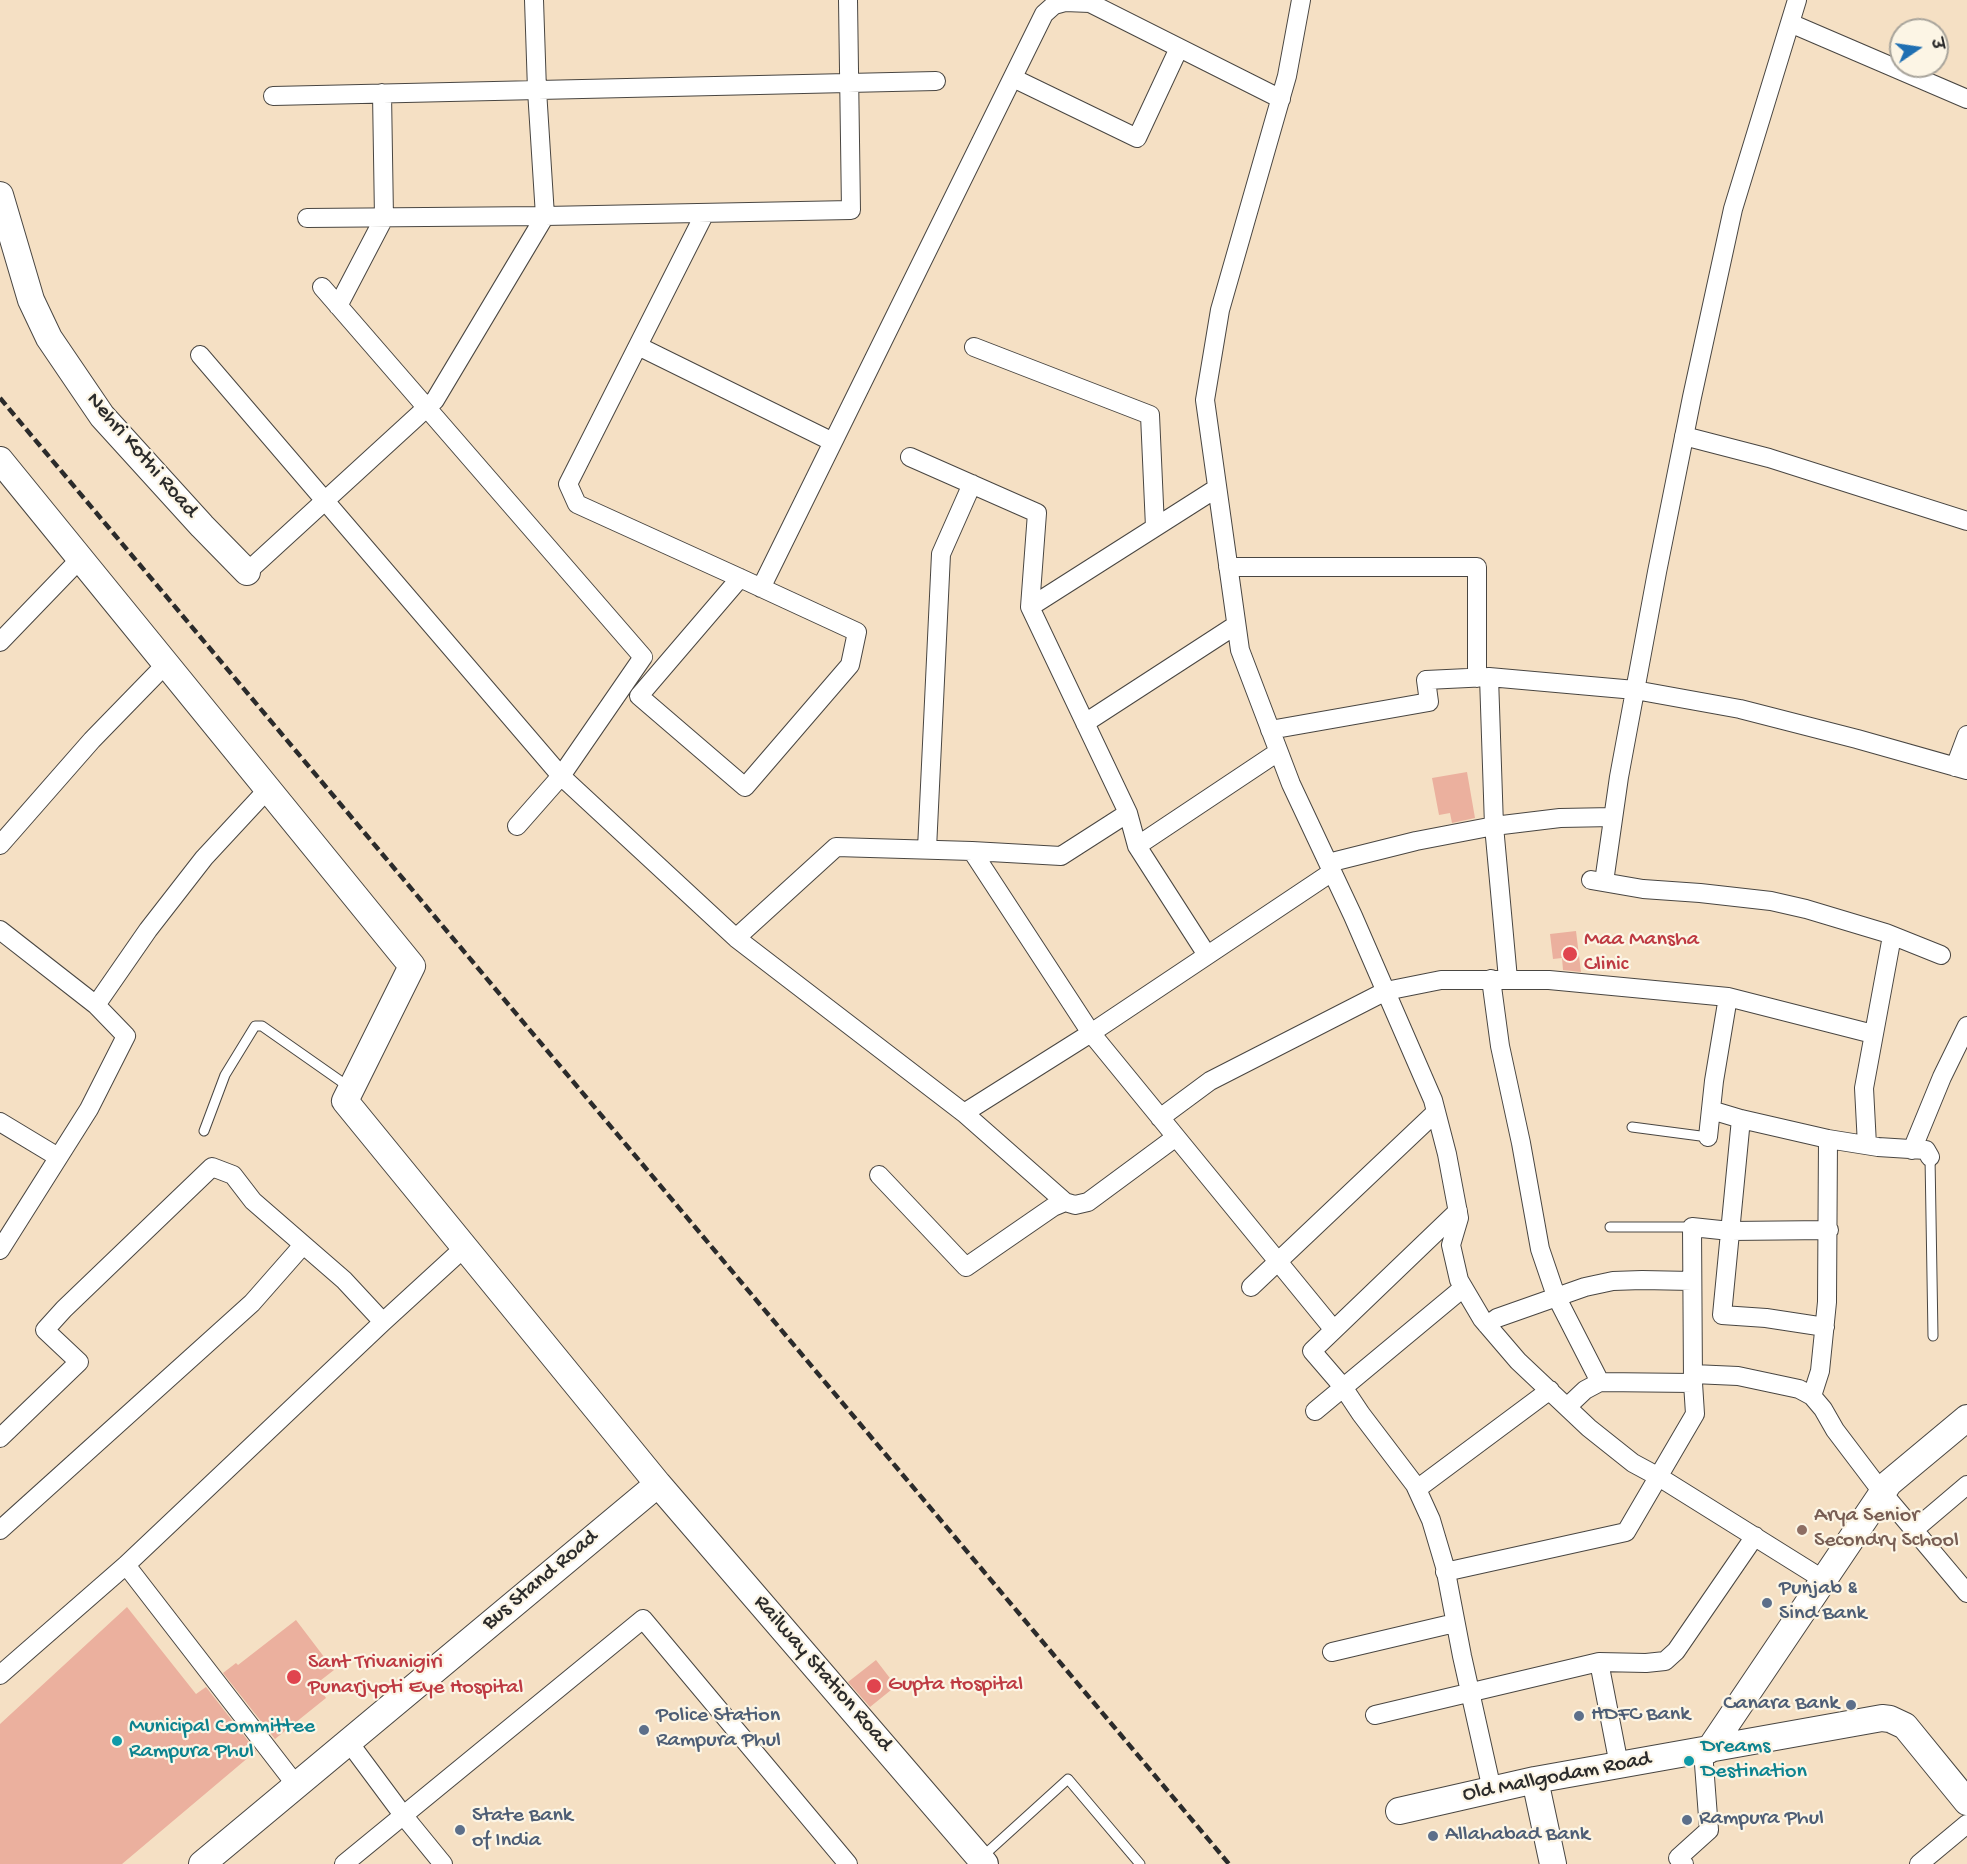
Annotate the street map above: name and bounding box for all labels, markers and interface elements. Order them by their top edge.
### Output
north arrow [1889,18,1949,78]
text: उ [1925,37,1946,52]
street label: Nehri Kothi Road [79,388,203,524]
place label: Maa Mansha Clinic [1584,928,1699,980]
marker: Maa Mansha Clinic [1561,945,1579,963]
place label: Arya Senior Secondry School [1814,1504,1959,1556]
marker: Arya Senior Secondry School [1795,1523,1809,1537]
street label: Bus Stand Road [478,1525,604,1637]
place label: Punjab & Sind Bank [1779,1577,1866,1628]
street label: Railway Station Road [747,1590,897,1758]
marker: Punjab & Sind Bank [1760,1596,1774,1610]
place label: Sant Trivanigiri Punarjyoti Eye Hospital [308,1651,523,1702]
marker: Sant Trivanigiri Punarjyoti Eye Hospital [285,1668,303,1686]
place label: Gupta Hospital [888,1673,1023,1699]
marker: Gupta Hospital [865,1677,883,1695]
place label: Canara Bank [1723,1692,1839,1718]
marker: Canara Bank [1844,1698,1858,1712]
place label: HDFC Bank [1591,1703,1690,1729]
place label: Police Station Rampura Phul [656,1704,781,1756]
marker: HDFC Bank [1572,1709,1586,1723]
place label: Municipal Committee Rampura Phul [129,1715,315,1766]
marker: Police Station Rampura Phul [637,1723,651,1737]
marker: Municipal Committee Rampura Phul [110,1734,124,1748]
place label: Dreams Destination [1701,1735,1807,1786]
street label: Old Mallgodam Road [1461,1747,1653,1809]
marker: Dreams Destination [1682,1754,1696,1768]
place label: State Bank of India [472,1804,573,1856]
place label: Rampura Phul [1699,1807,1824,1833]
marker: Rampura Phul [1680,1813,1694,1827]
marker: State Bank of India [453,1823,467,1837]
place label: Allahabad Bank [1445,1823,1590,1849]
marker: Allahabad Bank [1426,1829,1440,1843]

